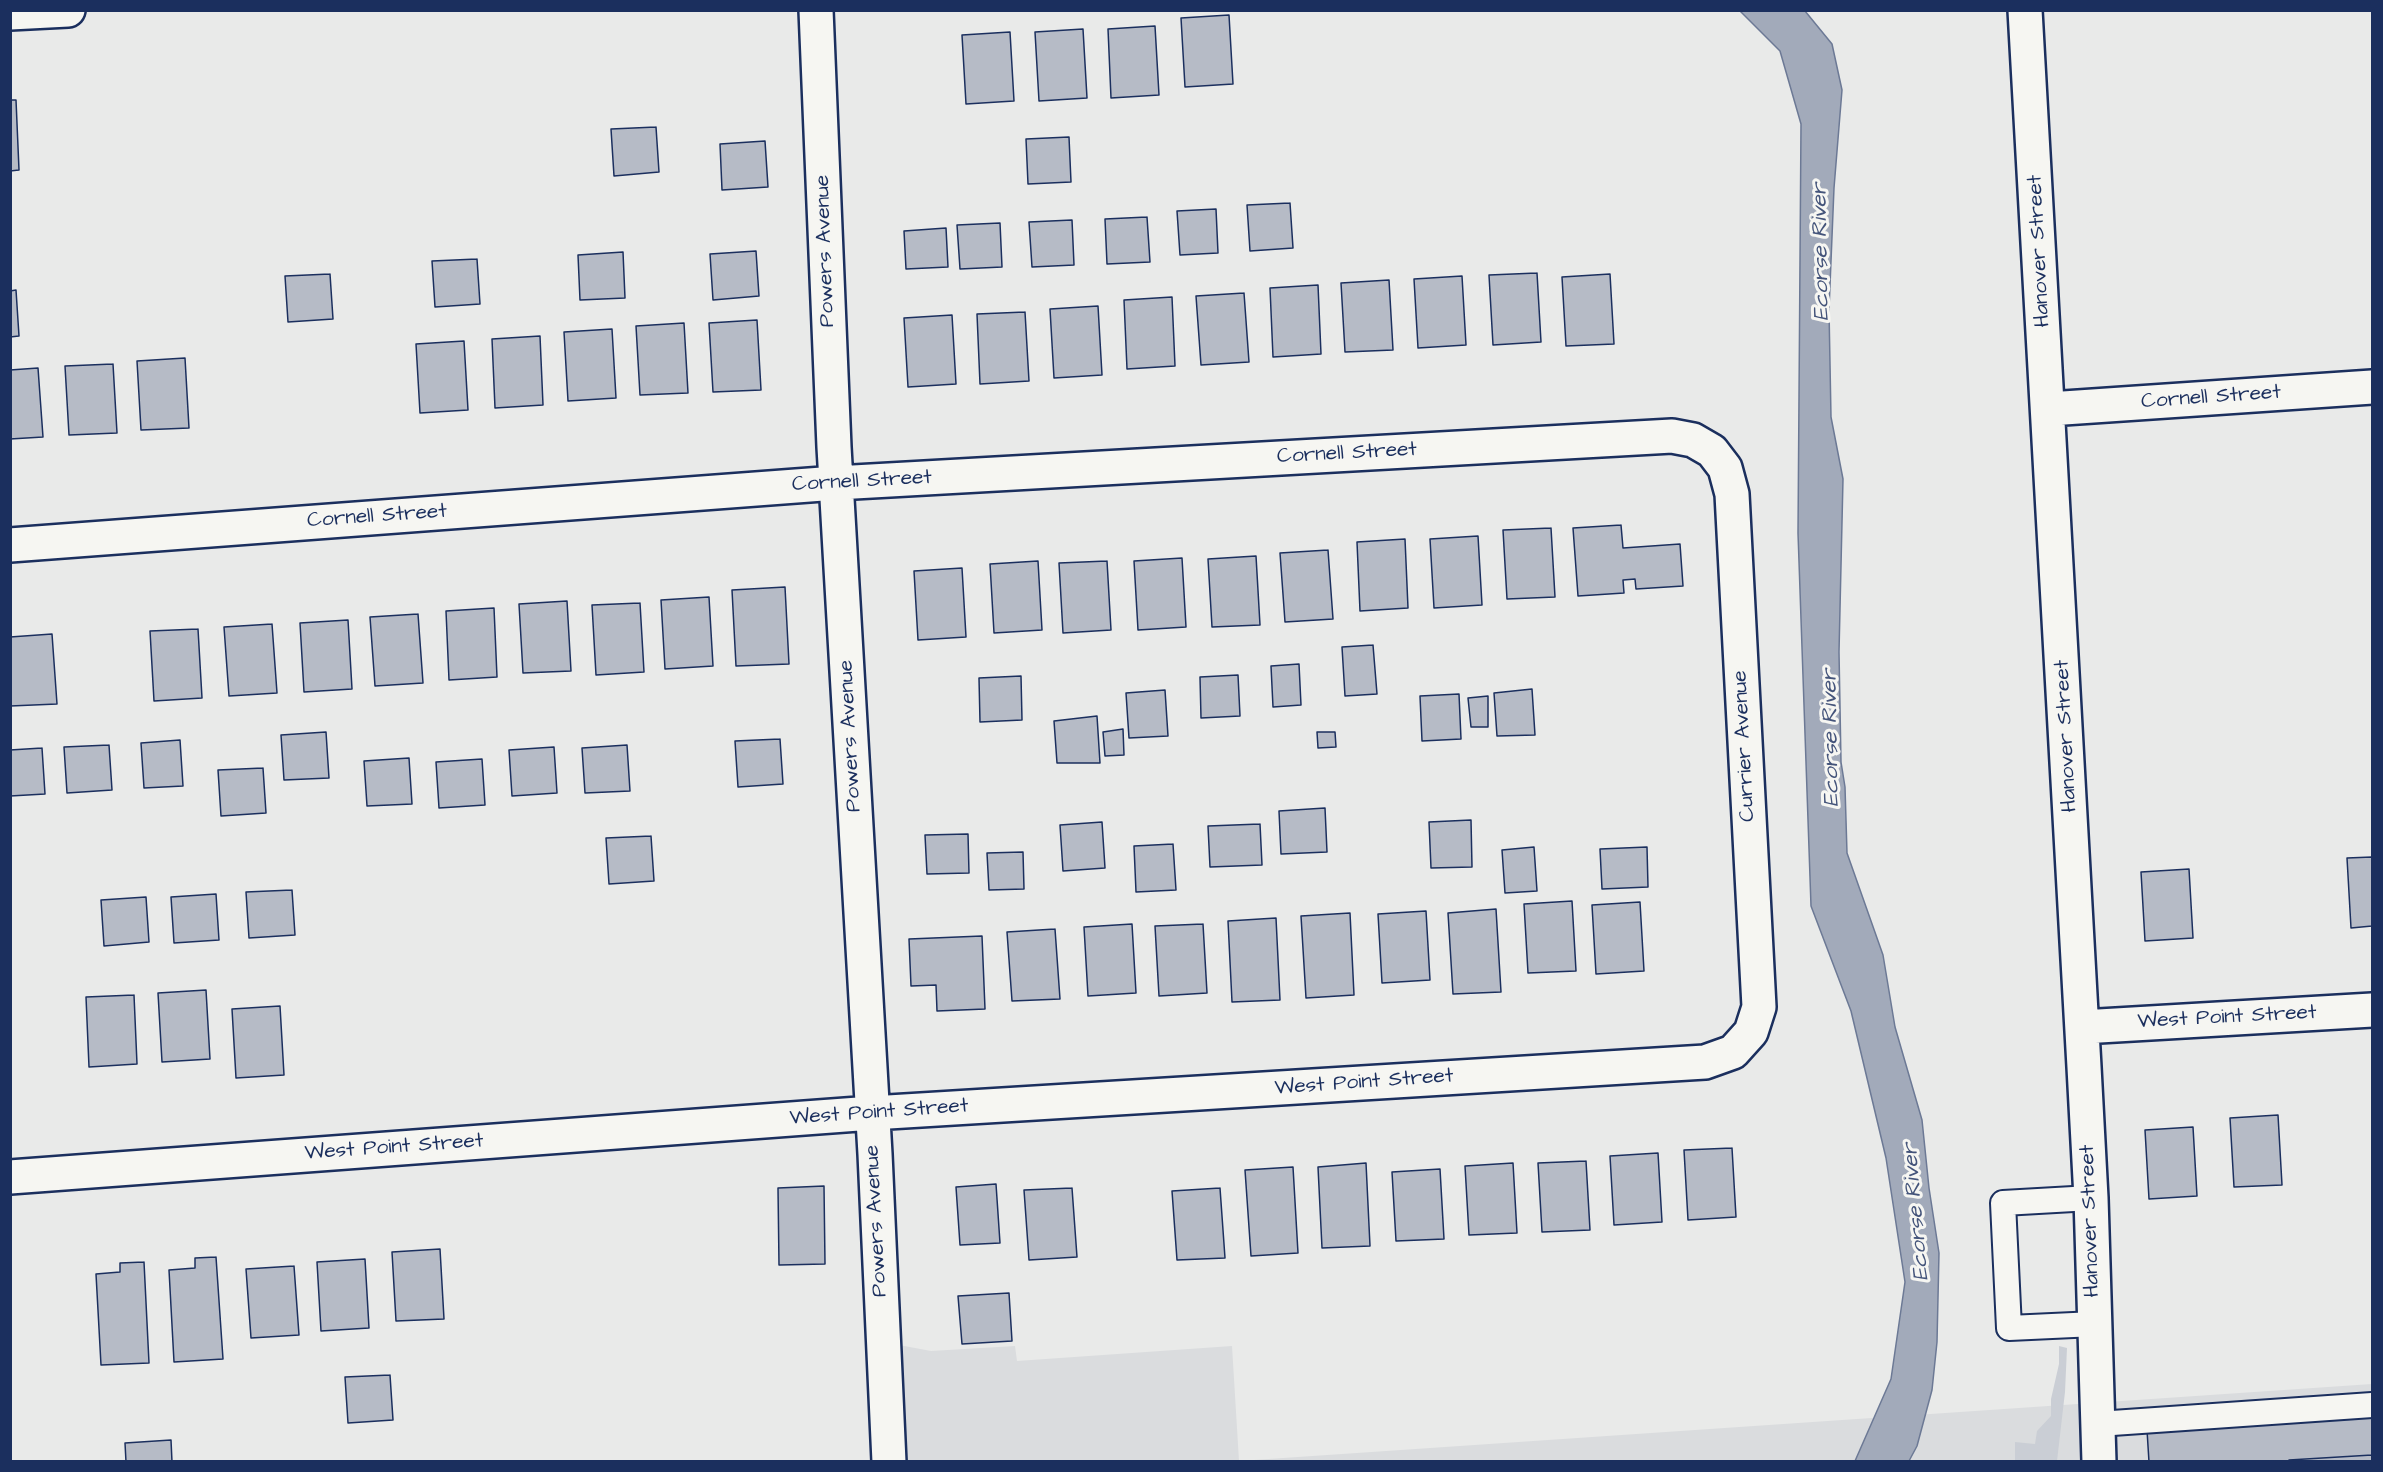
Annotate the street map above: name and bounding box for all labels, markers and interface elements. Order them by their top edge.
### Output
street label: Powers Avenue [811,174,841,328]
street label: Hanover Street [2023,174,2057,328]
water label: Ecorse River [1808,183,1836,321]
street label: Cornell Street [2140,381,2282,415]
street label: Cornell Street [1276,438,1418,470]
street label: Cornell Street [791,466,933,498]
street label: Cornell Street [306,500,448,534]
street label: Powers Avenue [834,659,868,813]
street label: Hanover Street [2050,659,2084,813]
water label: Ecorse River [1818,669,1846,807]
street label: Currier Avenue [1728,670,1762,822]
street label: West Point Street [2137,1001,2317,1035]
street label: West Point Street [1274,1064,1454,1102]
street label: West Point Street [789,1094,969,1132]
street label: West Point Street [304,1129,484,1167]
water label: Ecorse River [1898,1142,1936,1282]
street label: Powers Avenue [860,1144,894,1298]
street label: Hanover Street [2076,1144,2106,1298]

